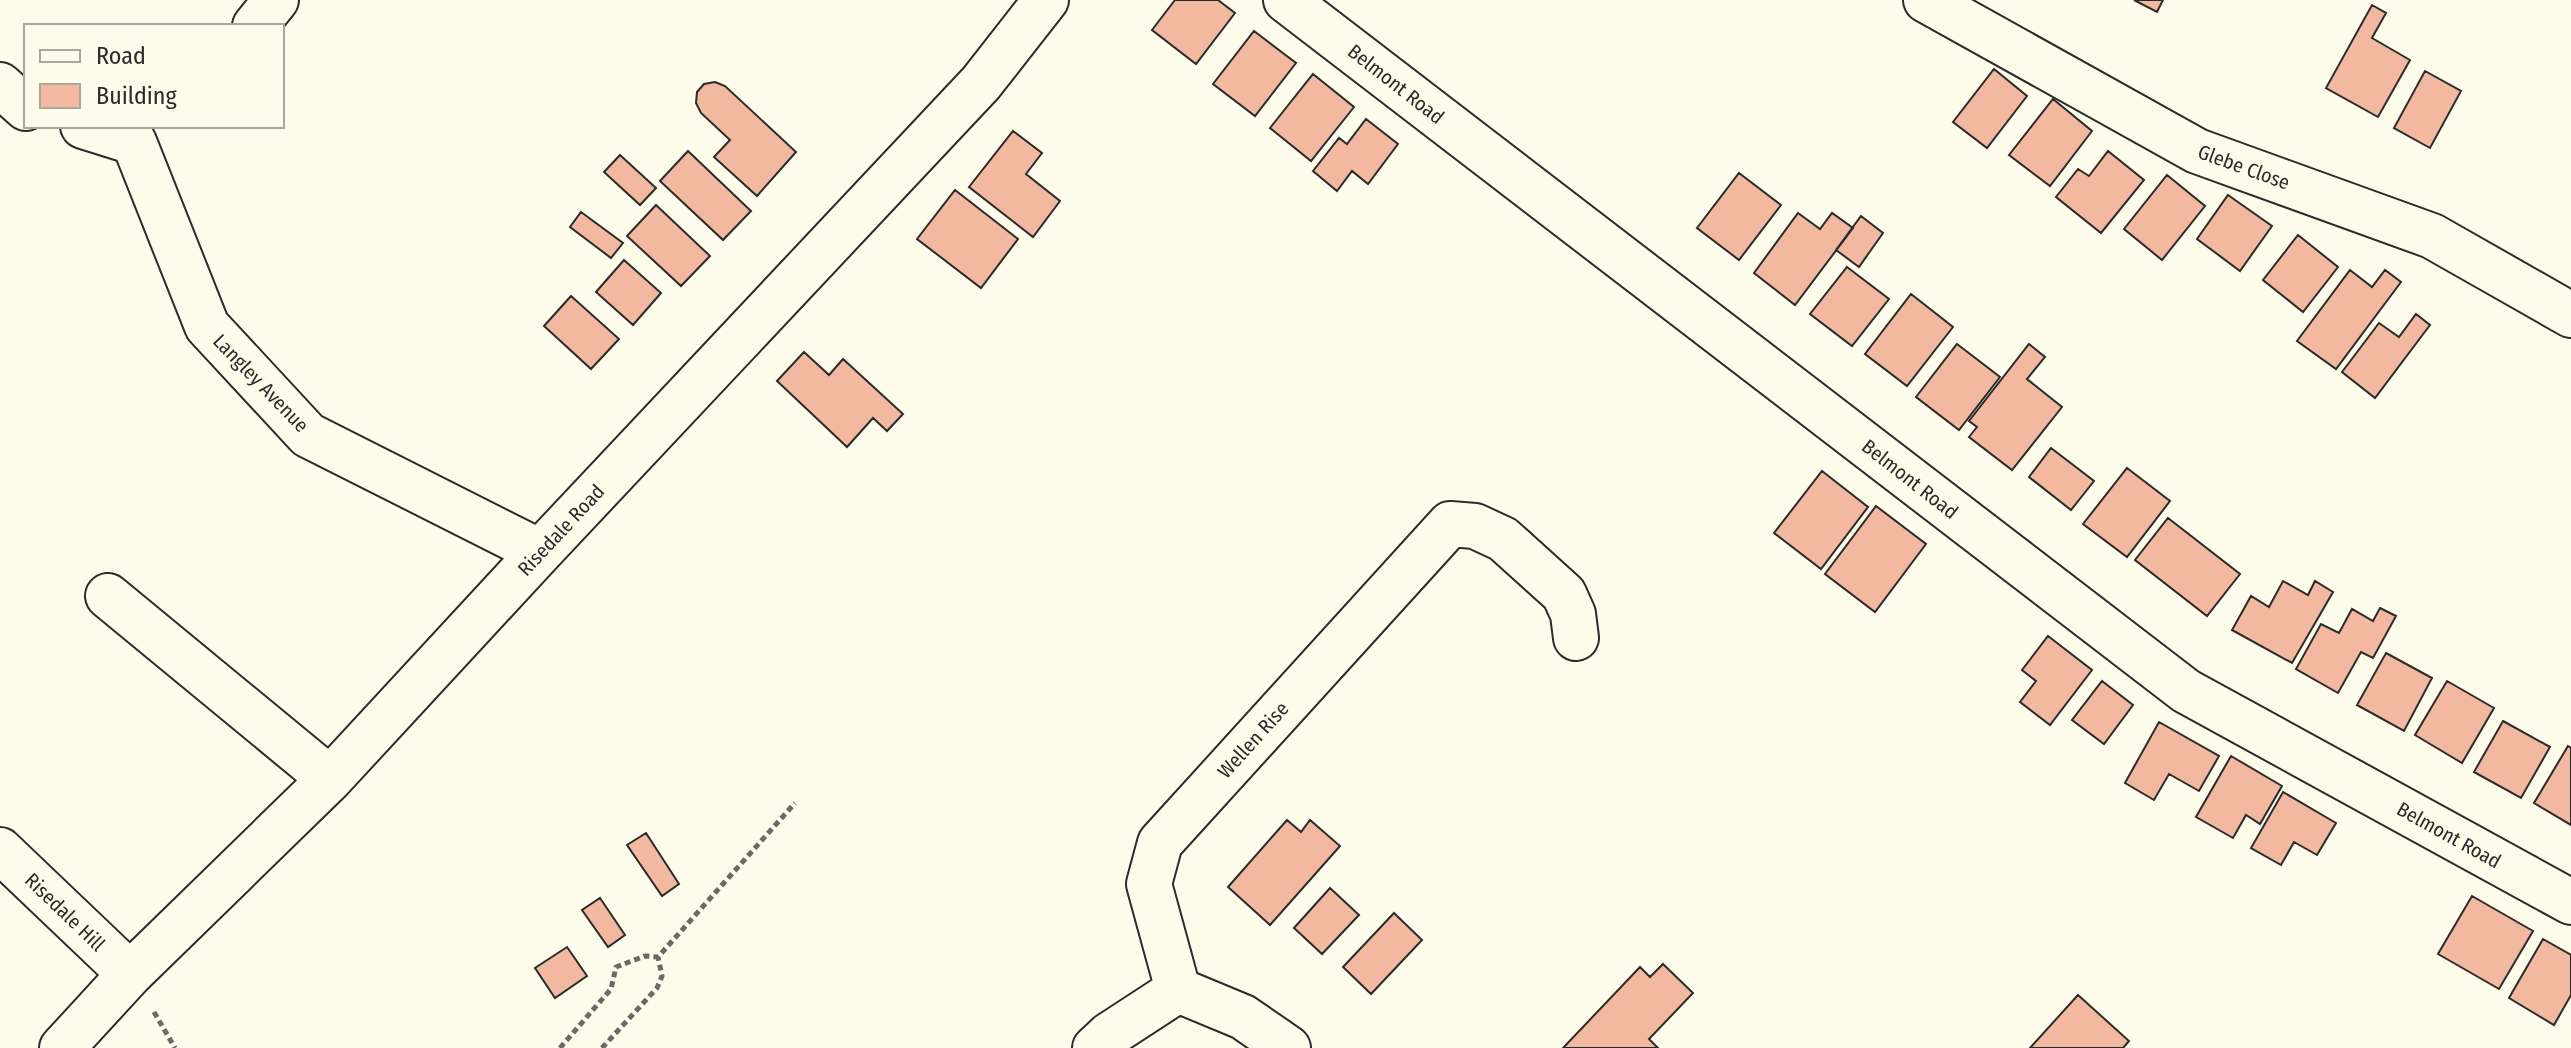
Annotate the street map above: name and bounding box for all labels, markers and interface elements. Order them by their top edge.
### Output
legend [24,24,284,128]
street label: Belmont Road [1343,39,1449,129]
text: Road [96,42,146,70]
text: Building [96,82,178,110]
street label: Glebe Close [2195,139,2293,195]
street label: Langley Avenue [208,329,314,437]
street label: Belmont Road [1857,434,1963,524]
street label: Risedale Road [513,479,609,581]
street label: Wellen Rise [1212,697,1294,783]
street label: Belmont Road [2393,797,2505,873]
street label: Risedale Hill [20,868,110,956]

